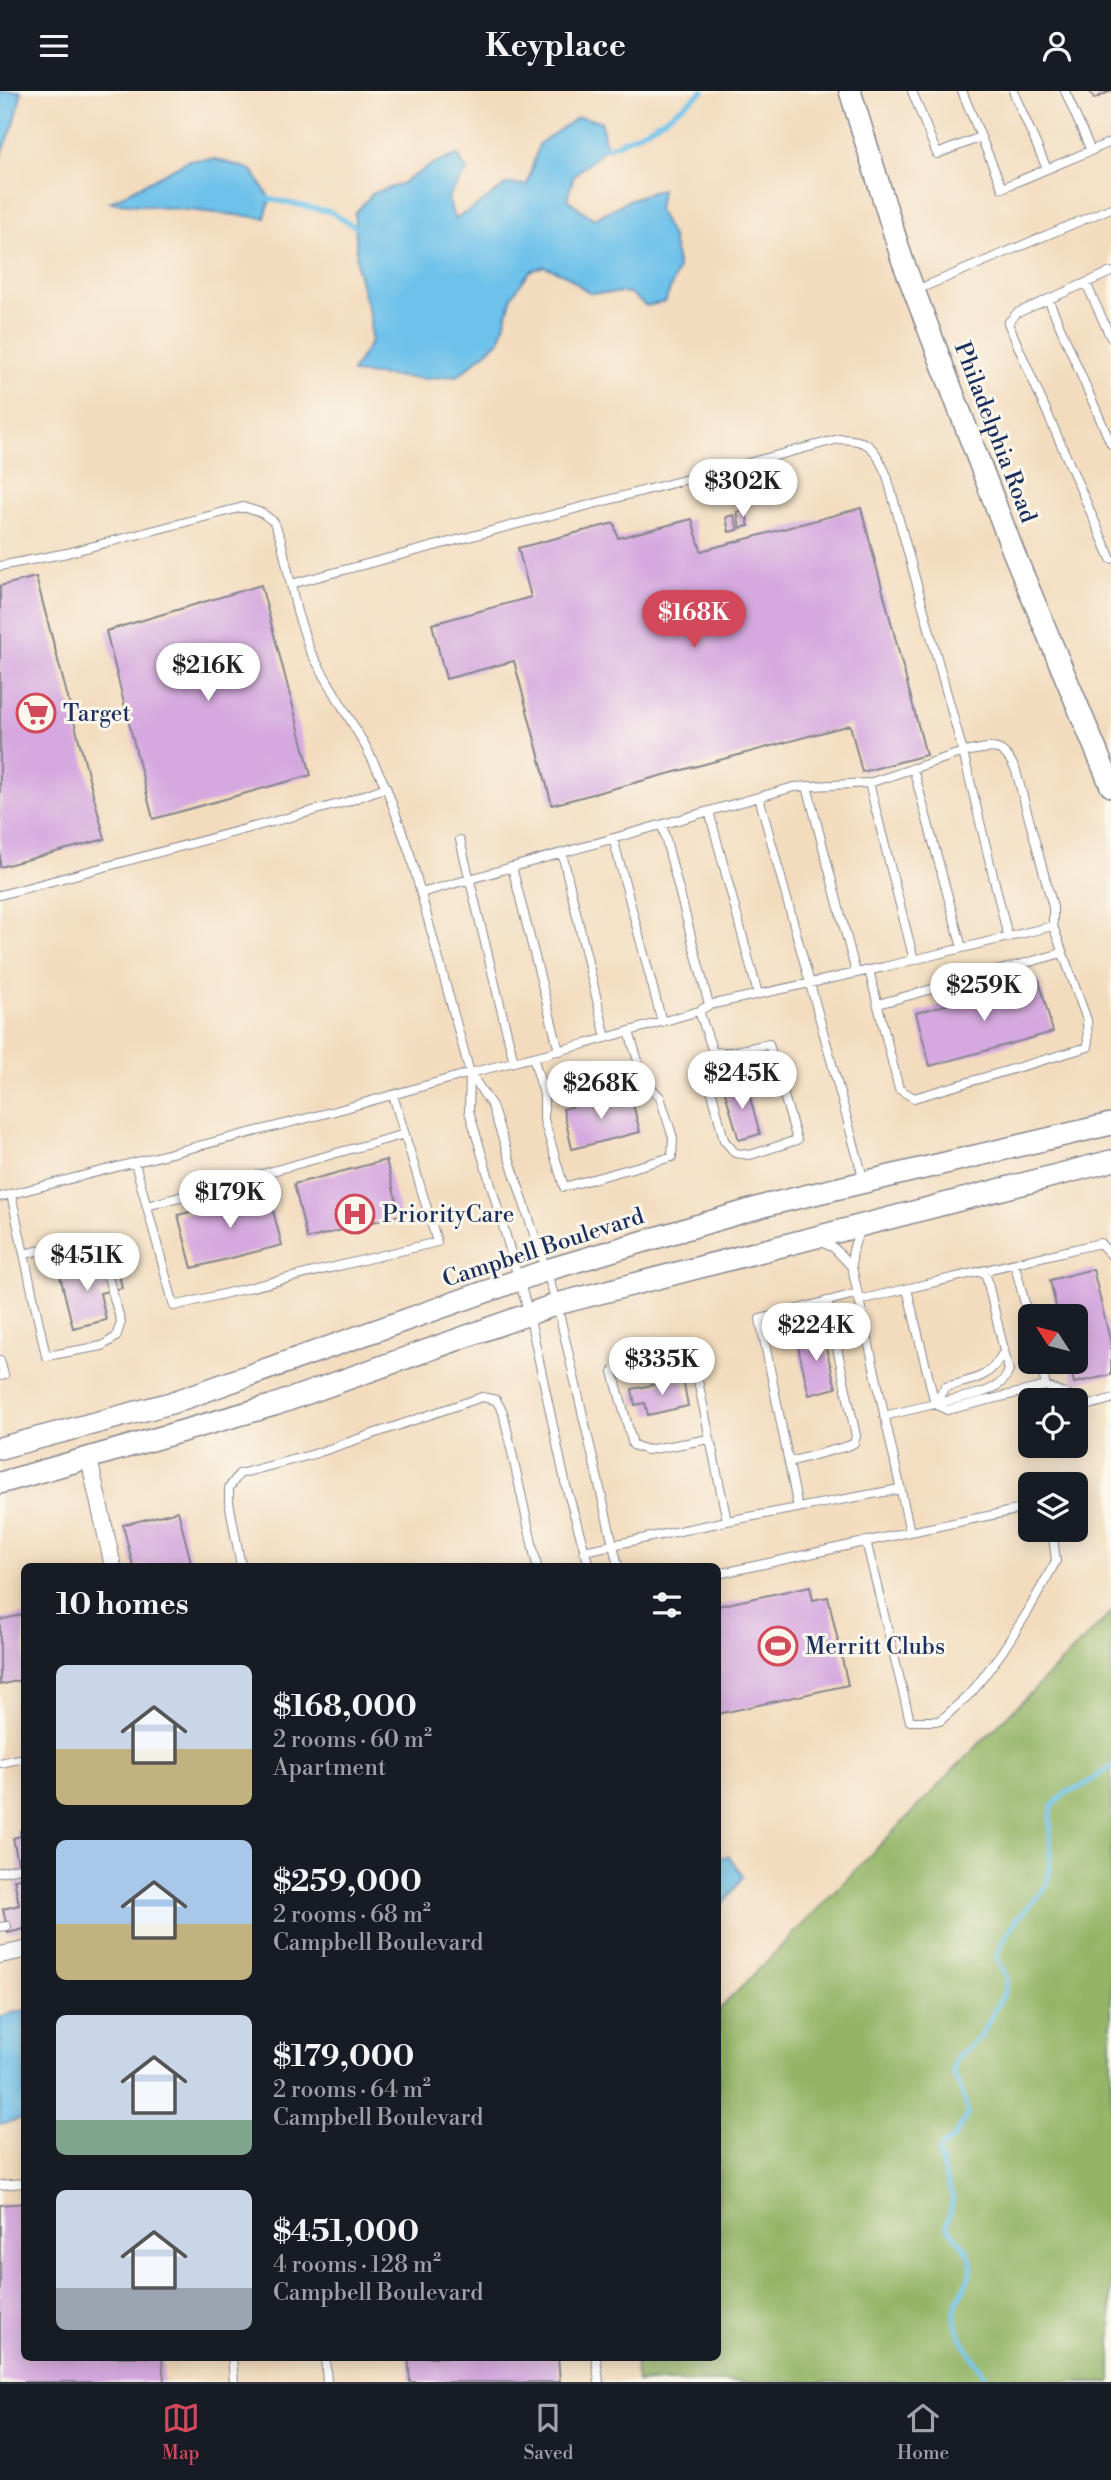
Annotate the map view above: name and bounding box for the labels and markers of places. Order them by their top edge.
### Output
pin: $302K [694,459,792,519]
pin: $168K [645,591,743,650]
pin: $216K [159,643,257,703]
supermarket icon: Target [15,692,57,734]
place label: Target [63,700,131,728]
pin: $259K [935,963,1033,1023]
pin: $245K [693,1051,791,1111]
pin: $268K [552,1061,650,1121]
pin: $179K [181,1171,279,1230]
hospital icon: PriorityCare [334,1193,376,1235]
place label: PriorityCare [382,1201,514,1229]
pin: $451K [38,1233,136,1293]
pin: $224K [767,1303,865,1363]
pin: $335K [613,1337,711,1397]
sports icon: Merritt Clubs [757,1625,799,1667]
place label: Merritt Clubs [805,1633,945,1661]

